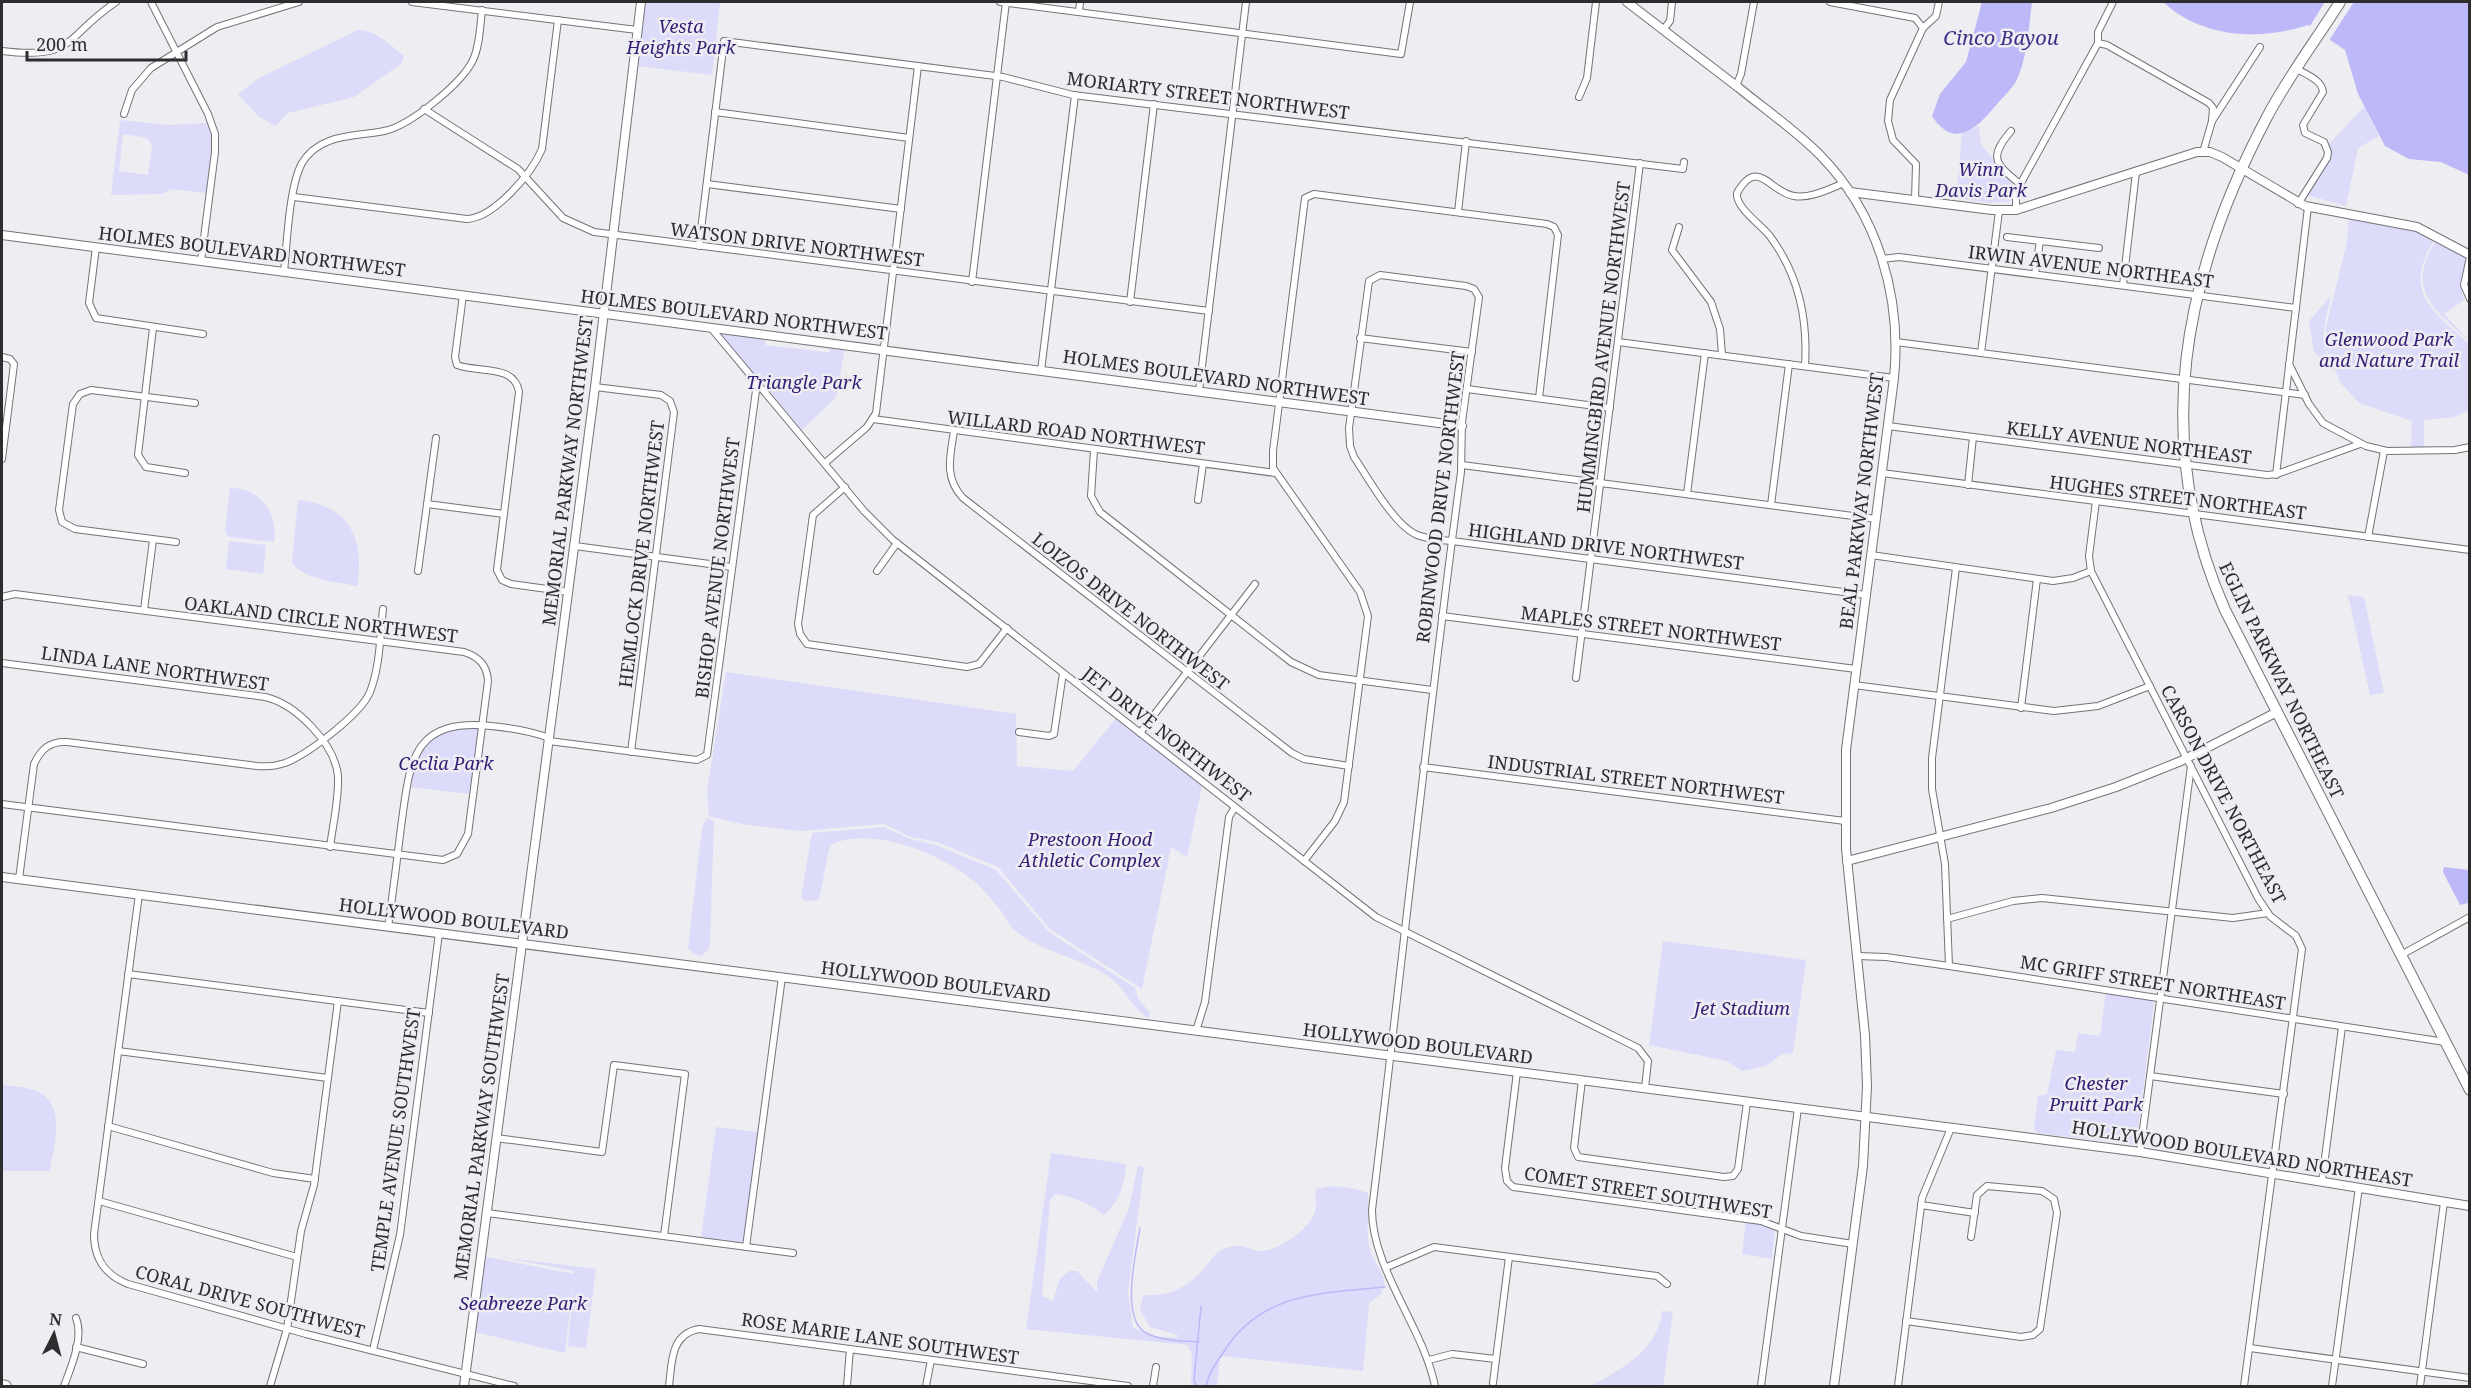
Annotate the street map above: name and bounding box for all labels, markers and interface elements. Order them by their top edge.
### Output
park label: Vesta Heights Park [625,14,736,59]
scale bar [27,24,186,62]
water label: Cinco Bayou [1943,24,2059,51]
text: 200 m [36,32,88,56]
street label: MORIARTY STREET NORTHWEST [1065,66,1351,124]
park label: Winn Davis Park [1934,157,2028,202]
street label: HUMMINGBIRD AVENUE NORTHWEST [1571,180,1635,514]
street label: WATSON DRIVE NORTHWEST [669,217,925,271]
street label: HOLMES BOULEVARD NORTHWEST [97,220,407,282]
street label: IRWIN AVENUE NORTHEAST [1967,239,2215,293]
street label: HOLMES BOULEVARD NORTHWEST [579,283,889,345]
street label: MEMORIAL PARKWAY NORTHWEST [536,315,598,627]
park label: Glenwood Park and Nature Trail [2319,327,2460,372]
street label: HOLMES BOULEVARD NORTHWEST [1061,344,1371,410]
street label: ROBINWOOD DRIVE NORTHWEST [1410,350,1470,644]
park label: Triangle Park [746,370,862,394]
street label: BEAL PARKWAY NORTHWEST [1833,372,1889,630]
street label: WILLARD ROAD NORTHWEST [946,404,1206,460]
street label: KELLY AVENUE NORTHEAST [2005,415,2253,469]
street label: HEMLOCK DRIVE NORTHWEST [613,419,669,689]
street label: BISHOP AVENUE NORTHWEST [689,436,745,700]
street label: HUGHES STREET NORTHEAST [2048,469,2308,525]
street label: HIGHLAND DRIVE NORTHWEST [1467,517,1745,575]
street label: LOIZOS DRIVE NORTHWEST [1028,527,1234,695]
street label: EGLIN PARKWAY NORTHEAST [2214,558,2350,802]
street label: OAKLAND CIRCLE NORTHWEST [183,590,459,648]
street label: MAPLES STREET NORTHWEST [1519,600,1783,656]
street label: LINDA LANE NORTHWEST [40,640,270,696]
street label: JET DRIVE NORTHWEST [1077,660,1256,807]
street label: CARSON DRIVE NORTHEAST [2156,680,2292,908]
street label: INDUSTRIAL STREET NORTHWEST [1486,749,1786,809]
park label: Ceclia Park [398,751,494,775]
park label: Prestoon Hood Athletic Complex [1017,827,1162,872]
street label: HOLLYWOOD BOULEVARD [338,892,570,944]
street label: MC GRIFF STREET NORTHEAST [2019,949,2287,1015]
street label: HOLLYWOOD BOULEVARD [820,955,1052,1007]
street label: MEMORIAL PARKWAY SOUTHWEST [448,972,514,1282]
park label: Jet Stadium [1691,996,1790,1020]
street label: TEMPLE AVENUE SOUTHWEST [365,1007,425,1273]
street label: HOLLYWOOD BOULEVARD [1302,1017,1534,1069]
park label: Chester Pruitt Park [2048,1071,2144,1116]
street label: HOLLYWOOD BOULEVARD NORTHEAST [2070,1114,2414,1192]
street label: COMET STREET SOUTHWEST [1522,1161,1774,1223]
street label: CORAL DRIVE SOUTHWEST [133,1259,367,1343]
park label: Seabreeze Park [459,1291,588,1315]
north arrow [24,1304,84,1364]
text: N [48,1307,63,1331]
street label: ROSE MARIE LANE SOUTHWEST [740,1307,1020,1369]

